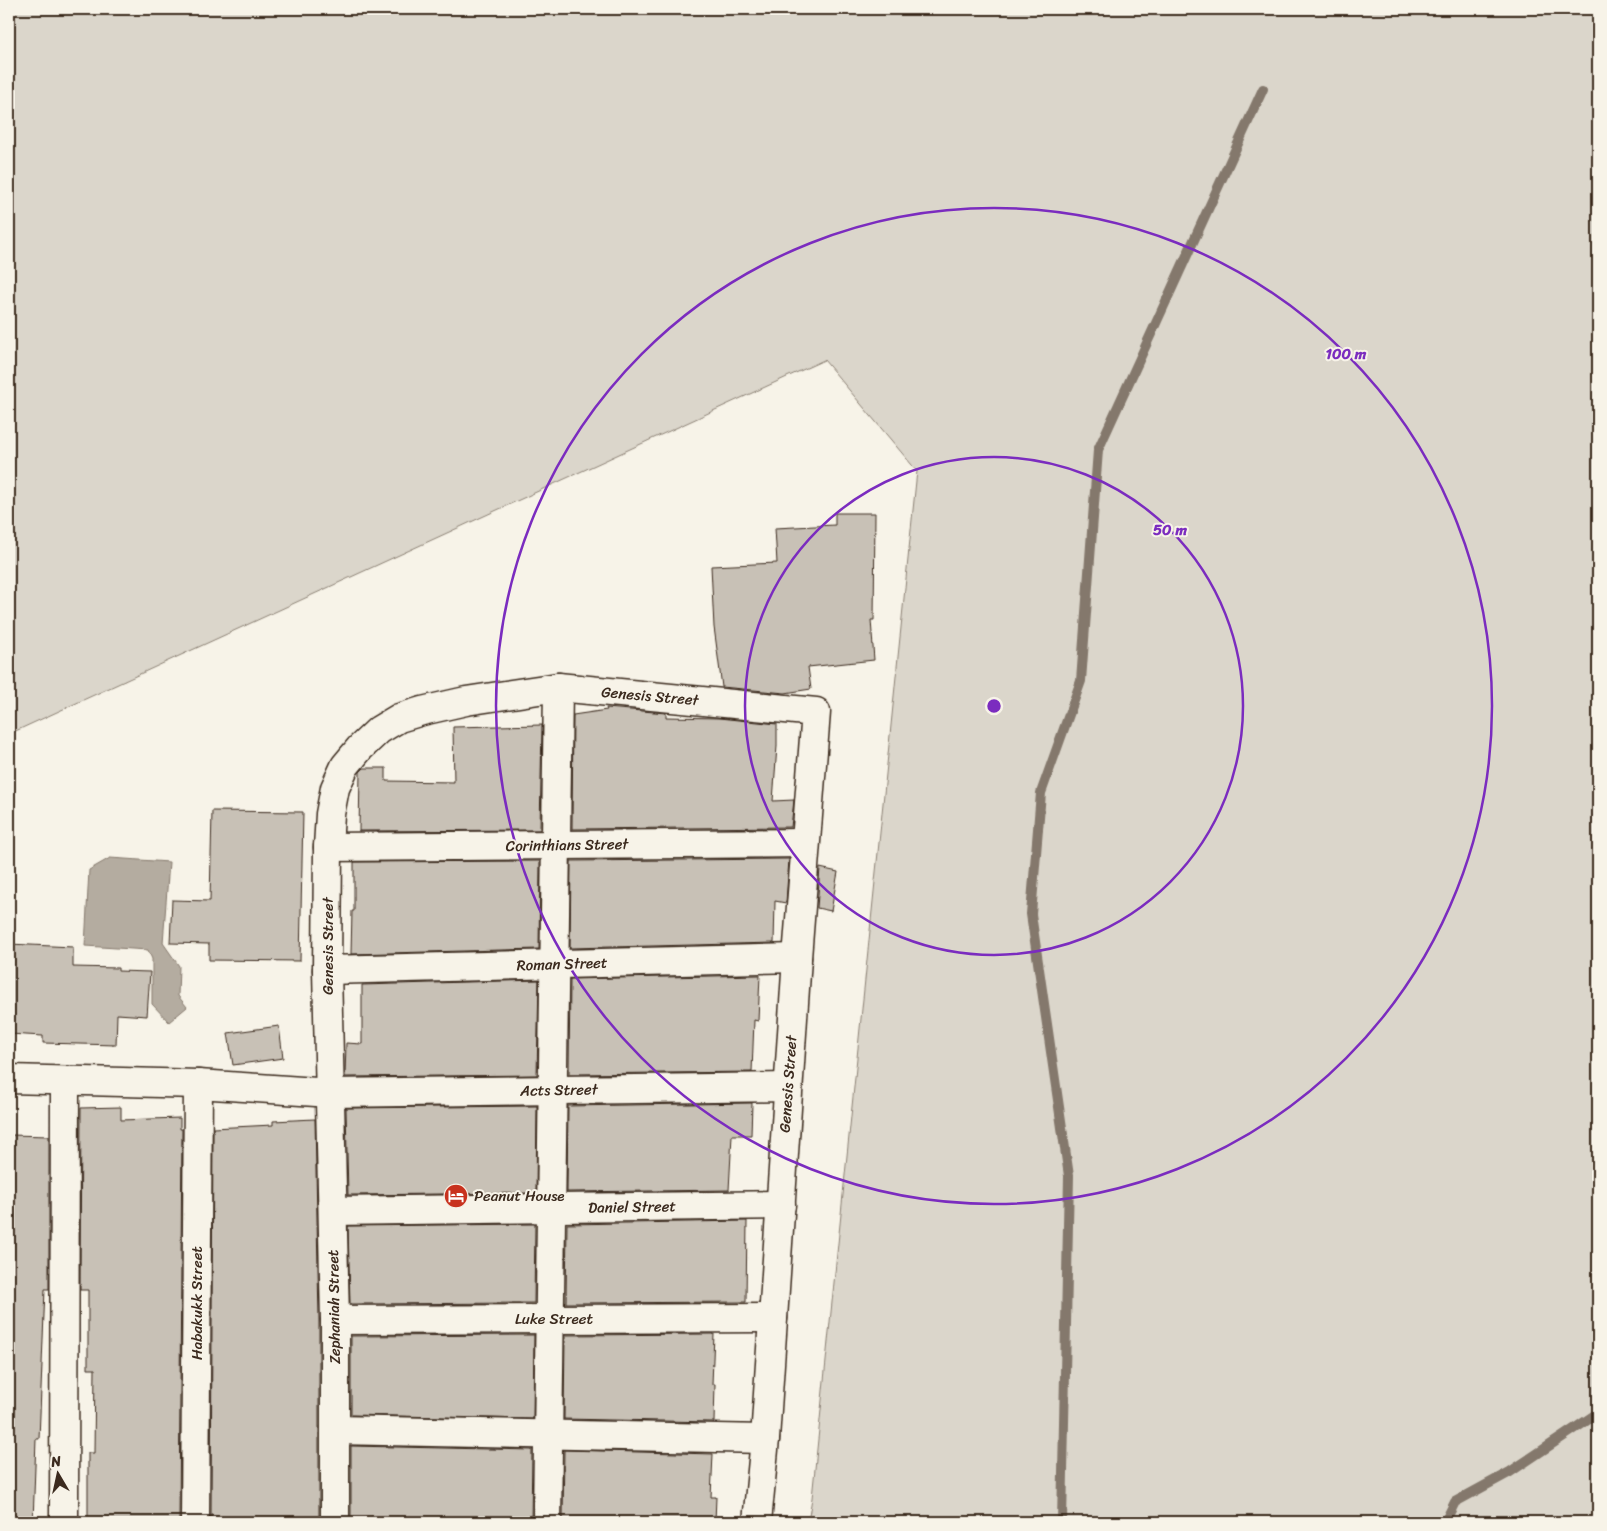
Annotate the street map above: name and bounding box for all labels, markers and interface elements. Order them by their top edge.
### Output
text: 100 m [1326,341,1367,367]
text: 50 m [1153,517,1188,543]
street label: Genesis Street [600,679,701,713]
centre of rings [985,697,1003,715]
street label: Corinthians Street [505,831,630,859]
street label: Genesis Street [315,896,341,995]
street label: Roman Street [516,949,608,979]
street label: Genesis Street [772,1033,804,1134]
street label: Acts Street [519,1076,599,1104]
hotel icon: Peanut House [443,1183,469,1209]
place label: Peanut House [474,1183,565,1209]
street label: Daniel Street [588,1193,677,1221]
street label: Habakukk Street [184,1246,210,1360]
street label: Zephaniah Street [320,1249,348,1364]
street label: Luke Street [515,1306,594,1332]
north arrow [32,1448,82,1498]
text: N [48,1449,63,1475]

